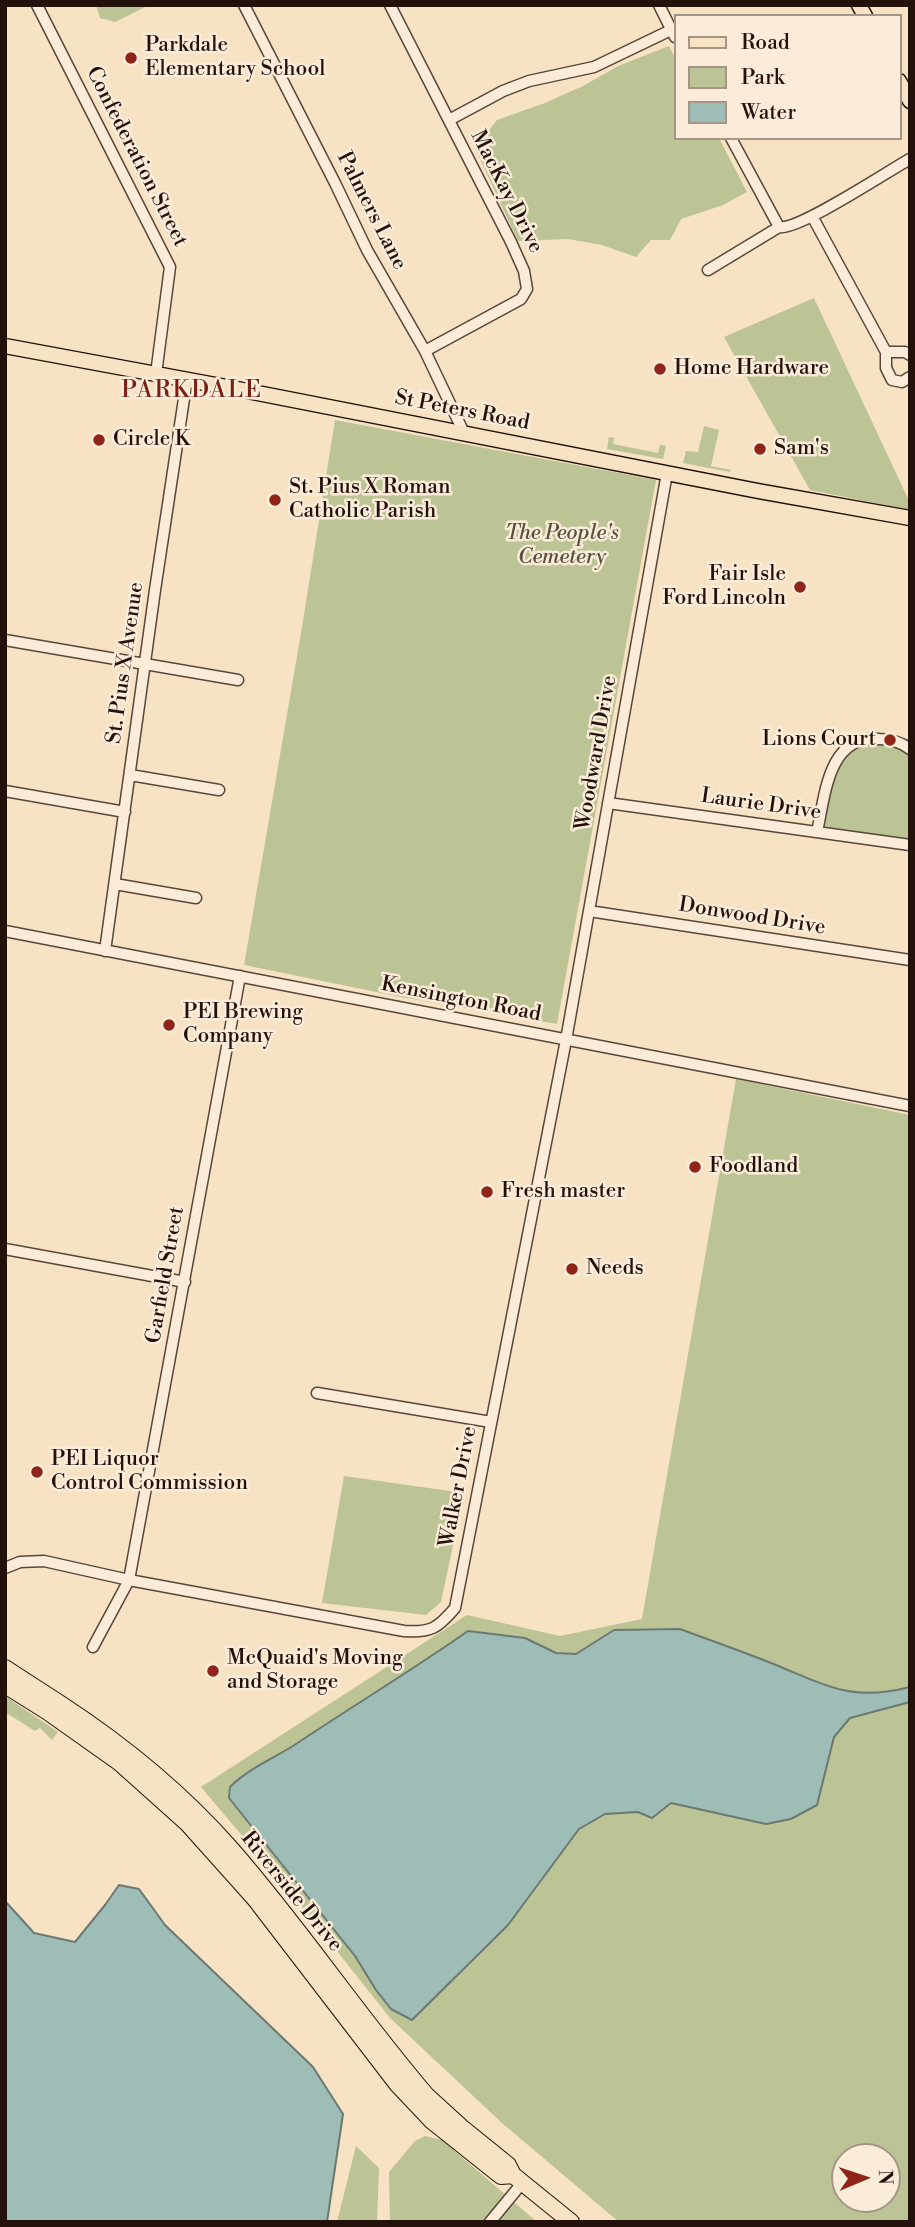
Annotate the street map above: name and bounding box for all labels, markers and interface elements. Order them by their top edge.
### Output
legend [674,14,901,140]
text: Road [741,30,790,56]
place label: Parkdale Elementary School [145,33,325,83]
marker: Parkdale Elementary School [123,50,139,66]
street label: Confederation Street [80,63,192,251]
text: Park [741,65,785,91]
text: Water [741,100,796,126]
street label: MacKay Drive [464,126,548,258]
street label: Palmers Lane [330,148,412,274]
place label: Home Hardware [674,356,829,382]
marker: Home Hardware [652,361,668,377]
district label: PARKDALE [122,377,262,405]
street label: St Peters Road [393,386,531,436]
place label: Circle K [113,427,190,453]
marker: Circle K [91,432,107,448]
place label: Sam's [774,436,829,462]
marker: Sam's [752,441,768,457]
place label: St. Pius X Roman Catholic Parish [289,475,451,525]
marker: St. Pius X Roman Catholic Parish [267,492,283,508]
park label: The People's Cemetery [505,521,619,571]
place label: Fair Isle Ford Lincoln [662,562,786,612]
marker: Fair Isle Ford Lincoln [792,579,808,595]
street label: St. Pius X Avenue [102,581,150,745]
street label: Woodward Drive [571,673,623,833]
place label: Lions Court [762,727,876,753]
marker: Lions Court [882,732,898,748]
street label: Laurie Drive [699,784,823,826]
street label: Donwood Drive [677,893,827,941]
street label: Kensington Road [379,972,543,1028]
place label: PEI Brewing Company [183,1000,303,1050]
marker: PEI Brewing Company [161,1017,177,1033]
place label: Foodland [709,1154,798,1180]
marker: Foodland [687,1159,703,1175]
place label: Fresh master [501,1179,625,1205]
marker: Fresh master [479,1184,495,1200]
street label: Garfield Street [142,1205,190,1345]
place label: Needs [586,1256,644,1282]
marker: Needs [564,1261,580,1277]
street label: Walker Drive [435,1424,483,1550]
place label: PEI Liquor Control Commission [51,1447,248,1497]
marker: PEI Liquor Control Commission [29,1464,45,1480]
place label: McQuaid's Moving and Storage [227,1646,403,1696]
marker: McQuaid's Moving and Storage [205,1663,221,1679]
street label: Riverside Drive [235,1827,347,1957]
north arrow [831,2143,901,2213]
text: N [873,2169,897,2185]

